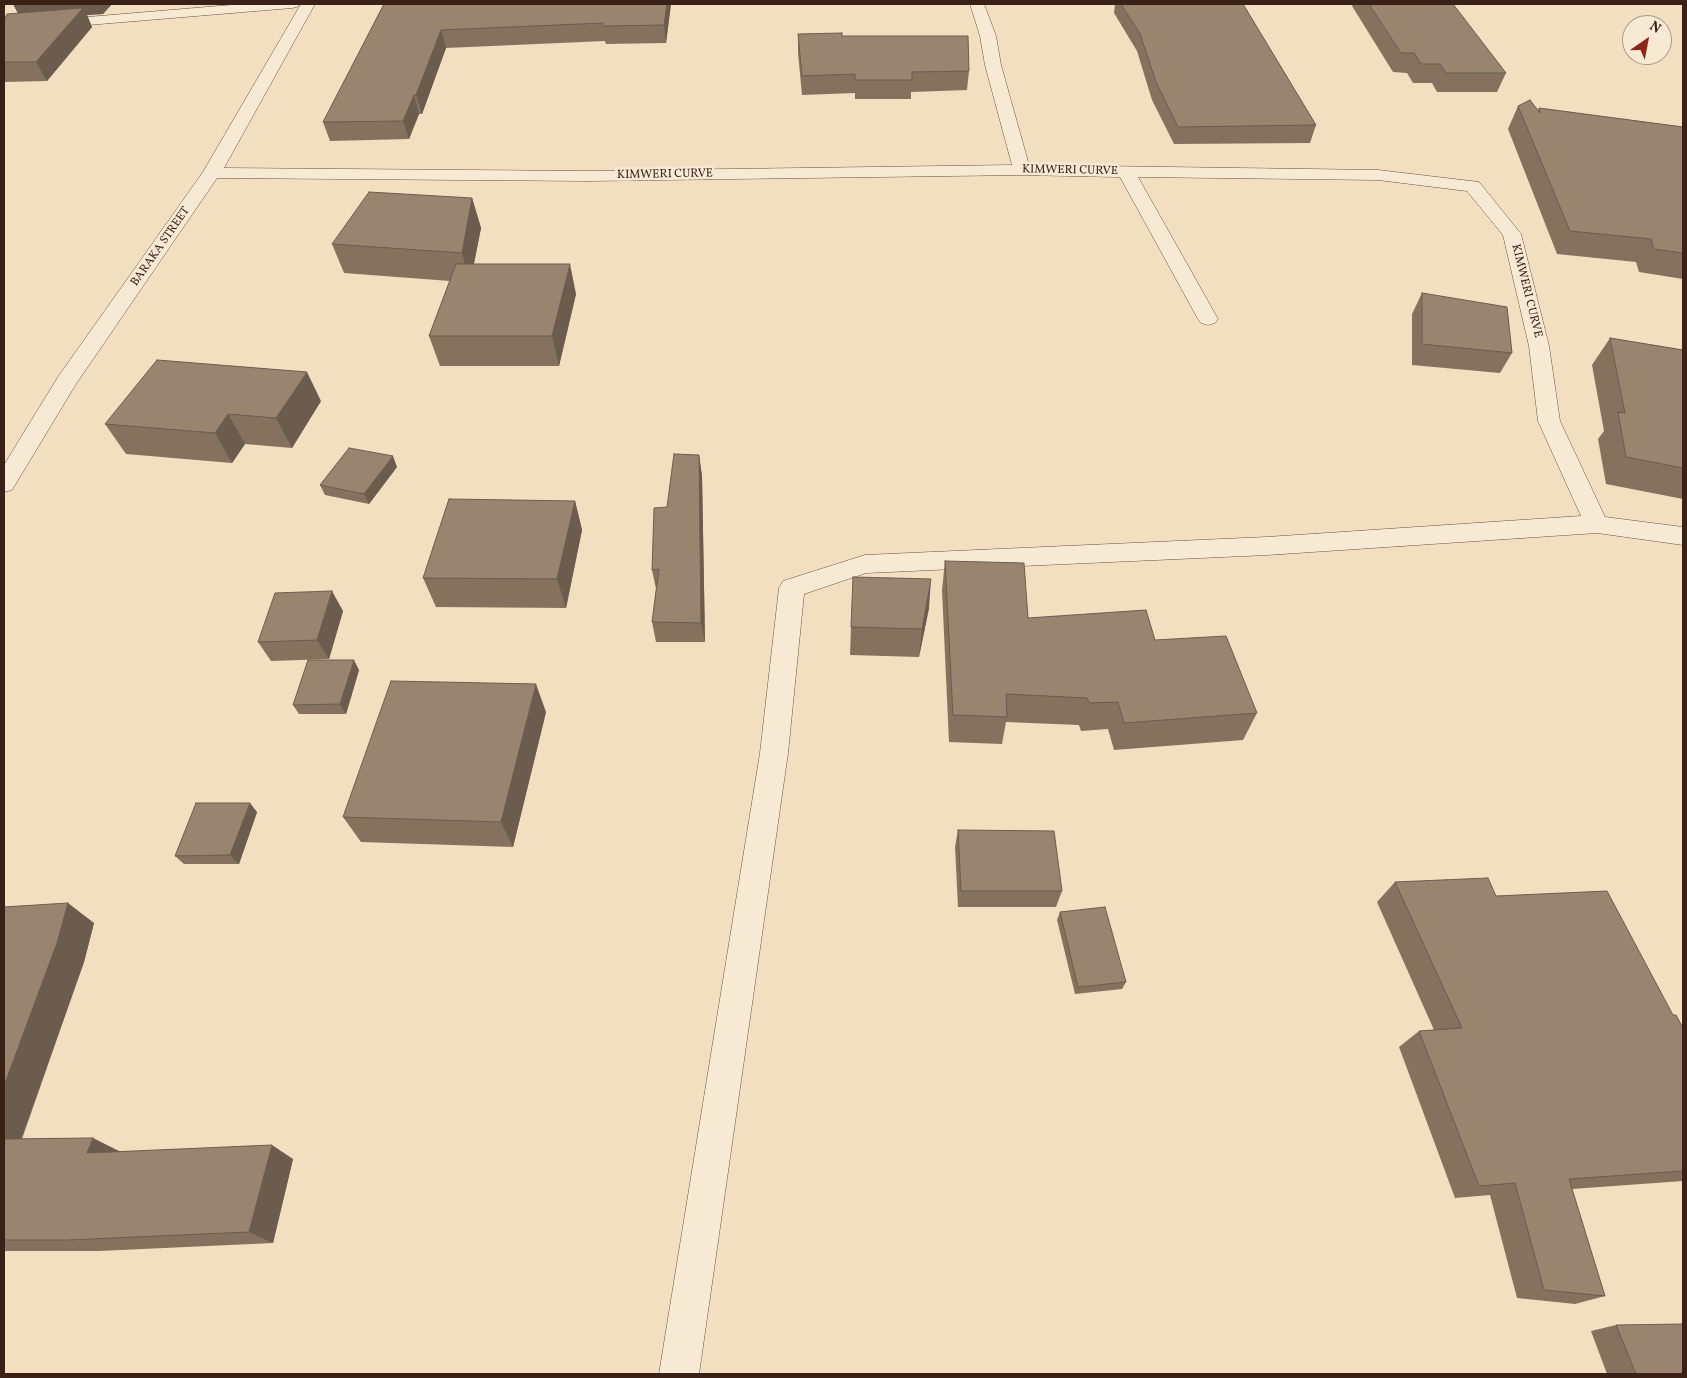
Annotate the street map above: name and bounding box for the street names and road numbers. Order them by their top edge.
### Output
street label: KIMWERI CURVE [1022,163,1118,179]
street label: KIMWERI CURVE [617,167,713,183]
street label: BARAKA STREET [128,205,194,289]
street label: KIMWERI CURVE [1507,243,1545,339]

